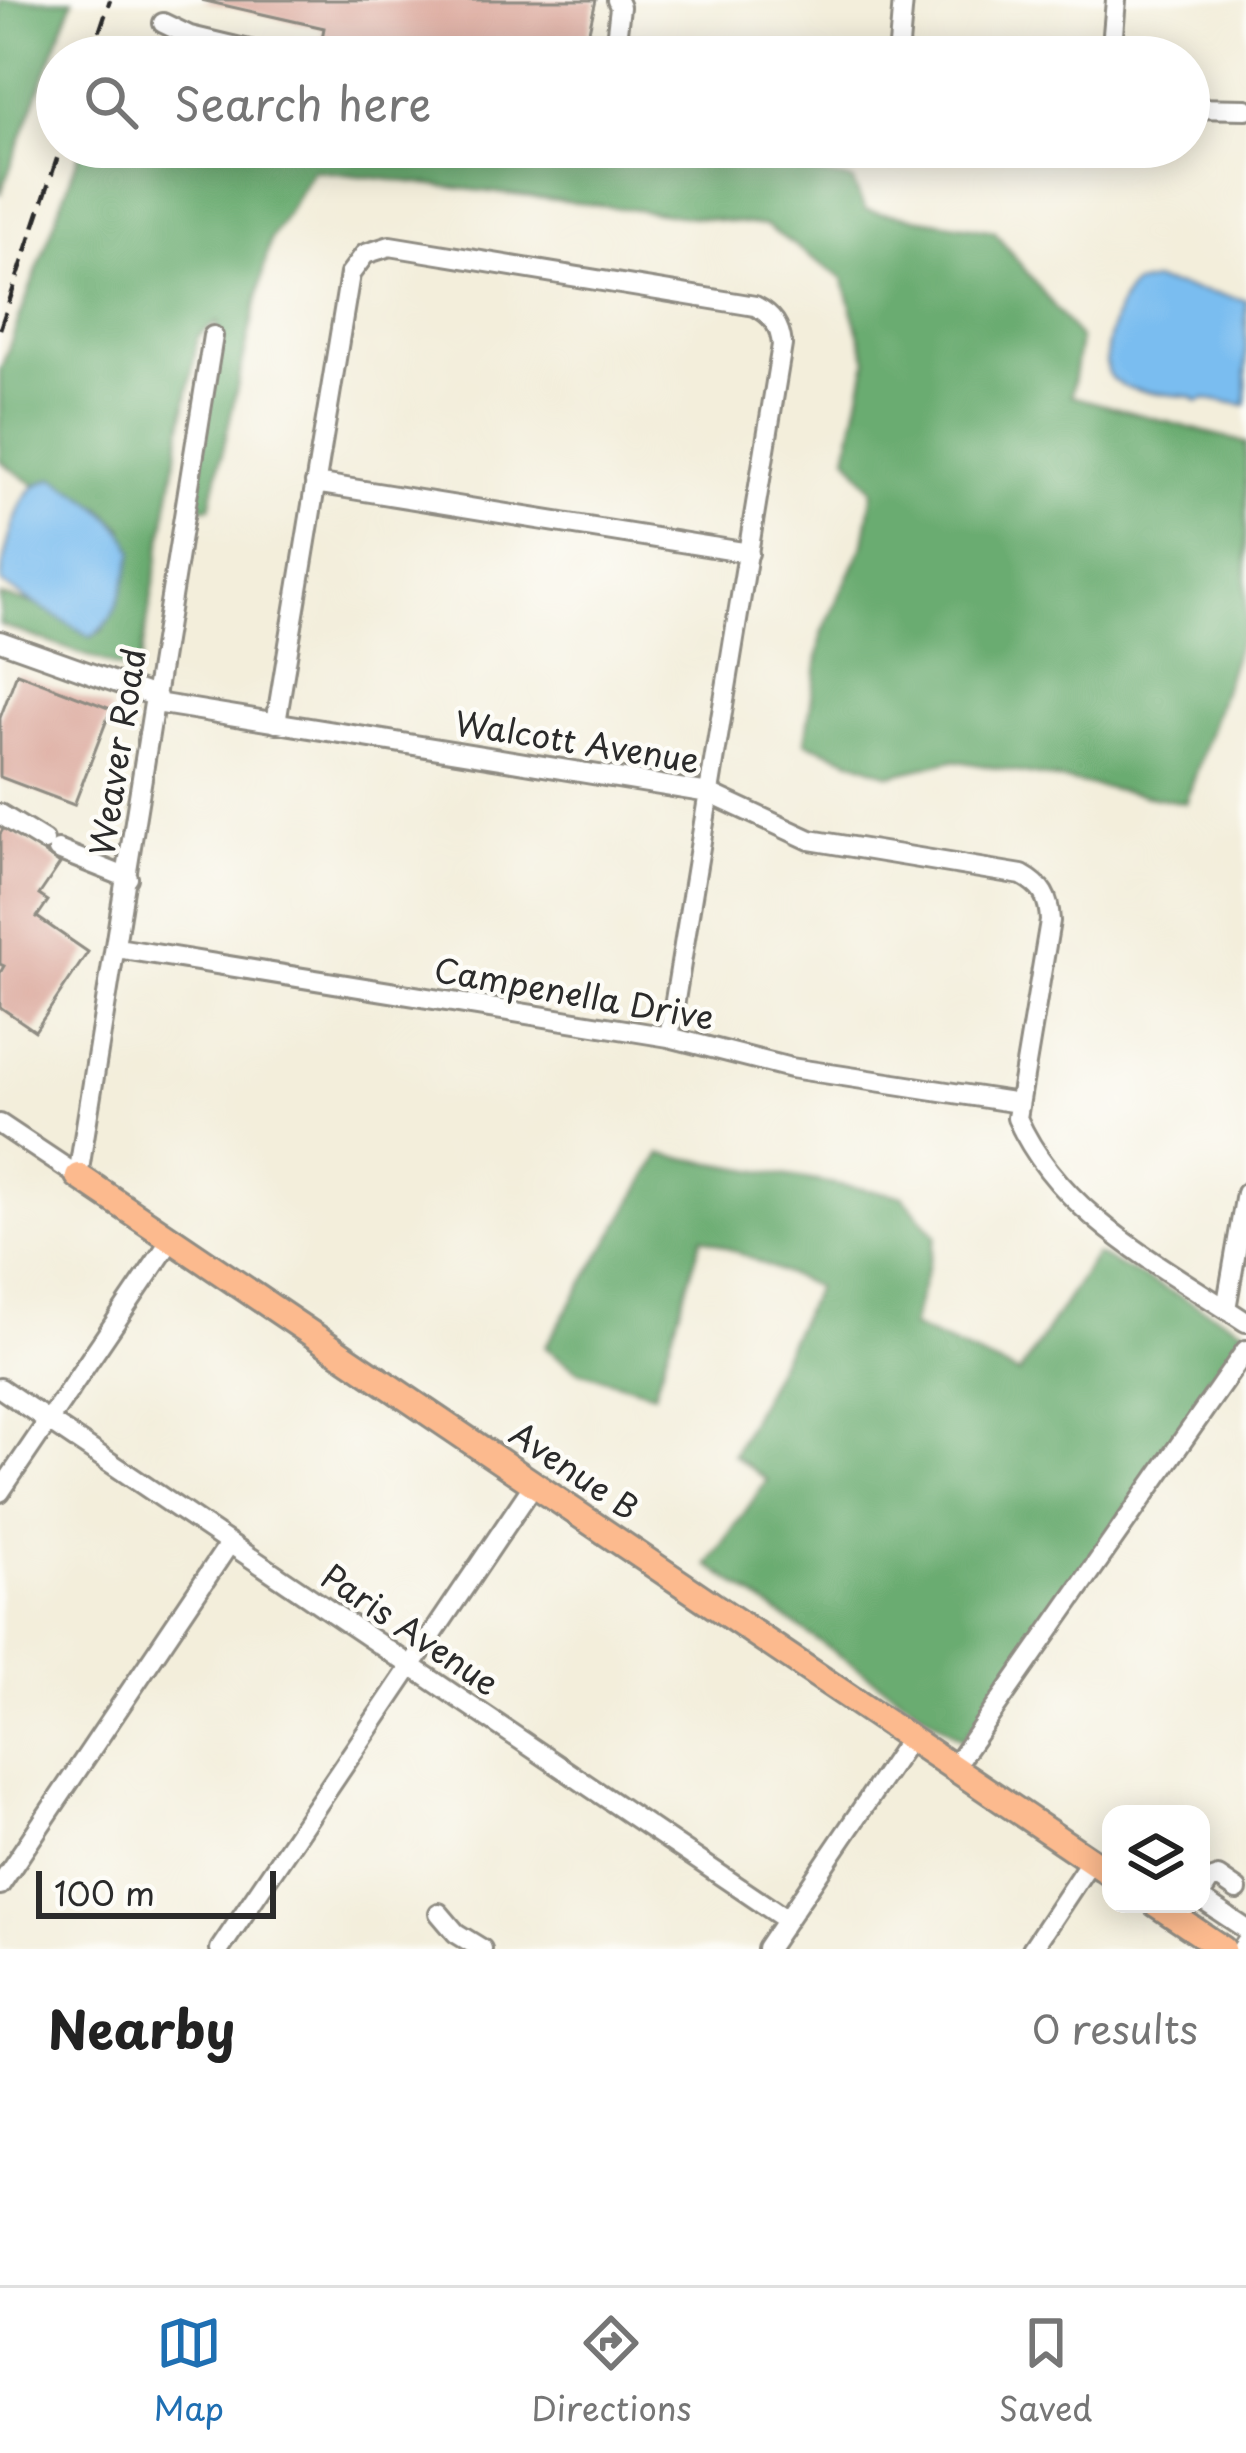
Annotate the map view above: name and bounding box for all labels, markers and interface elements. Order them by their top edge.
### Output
search box [36,36,1210,168]
text: Search here [174,68,431,136]
icon: search [78,69,144,135]
street label: Weaver Road [75,644,157,859]
street label: Walcott Avenue [452,696,703,784]
street label: Campenella Drive [431,943,718,1041]
street label: Avenue B [501,1408,650,1531]
street label: Paris Avenue [312,1550,510,1706]
map controls [1102,1805,1210,1913]
button: layers [1102,1805,1210,1913]
scale bar [36,1865,276,1918]
text: 100 m [54,1867,155,1917]
text: Nearby [48,1989,235,2066]
text: 0 results [1032,1998,1198,2057]
tab: Map [154,2310,224,2432]
tab: Directions [531,2310,692,2432]
tab: Saved [999,2310,1092,2432]

